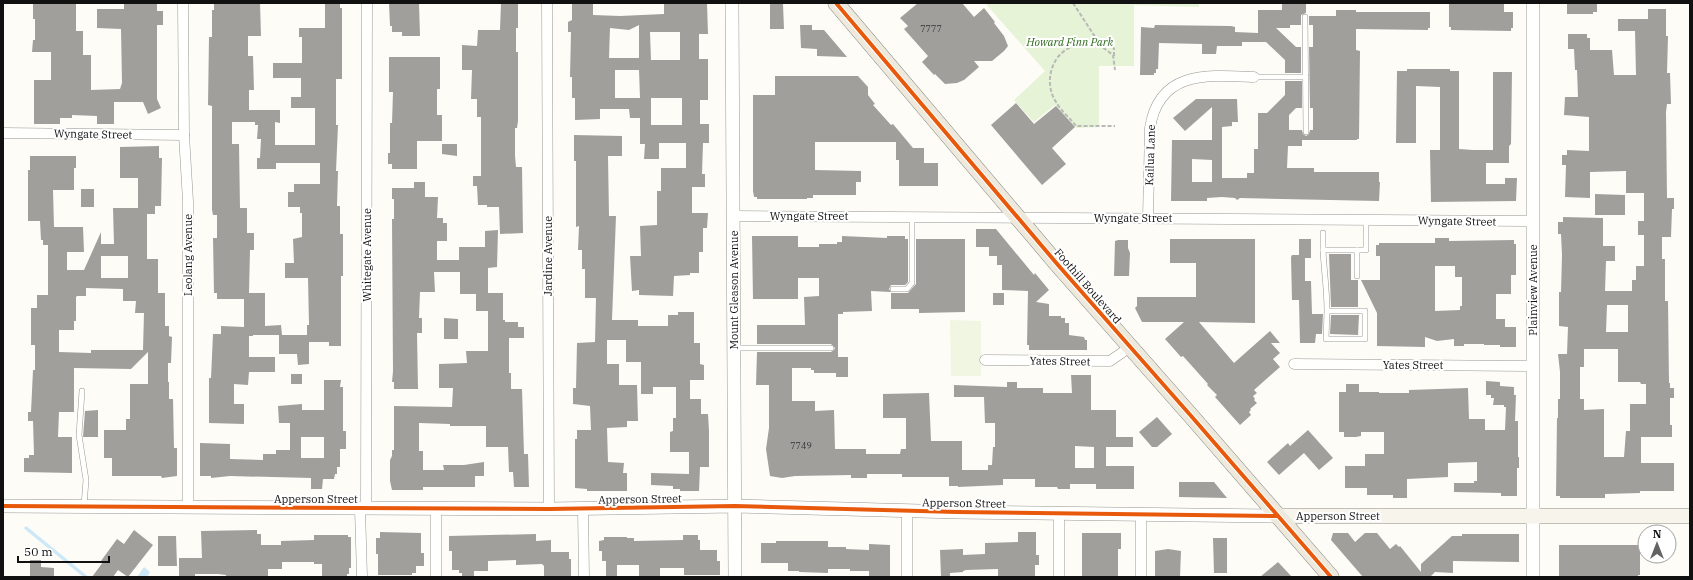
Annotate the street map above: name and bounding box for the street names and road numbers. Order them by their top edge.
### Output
street label: Kailua Lane [1142,124,1158,186]
street label: Wyngate Street [54,126,133,142]
street label: Whitegate Avenue [360,208,374,302]
street label: Wyngate Street [770,209,848,223]
street label: Wyngate Street [1094,211,1172,225]
street label: Wyngate Street [1418,213,1497,229]
street label: Leolang Avenue [181,214,195,296]
street label: Jardine Avenue [541,216,555,296]
street label: Mount Gleason Avenue [727,230,741,350]
street label: Plainview Avenue [1526,244,1540,336]
street label: Foothill Boulevard [1051,245,1125,327]
street label: Yates Street [1030,353,1091,369]
street label: Yates Street [1383,358,1443,372]
street label: Apperson Street [598,491,682,507]
street label: Apperson Street [274,492,358,506]
street label: Apperson Street [922,495,1006,511]
street label: Apperson Street [1296,509,1380,523]

